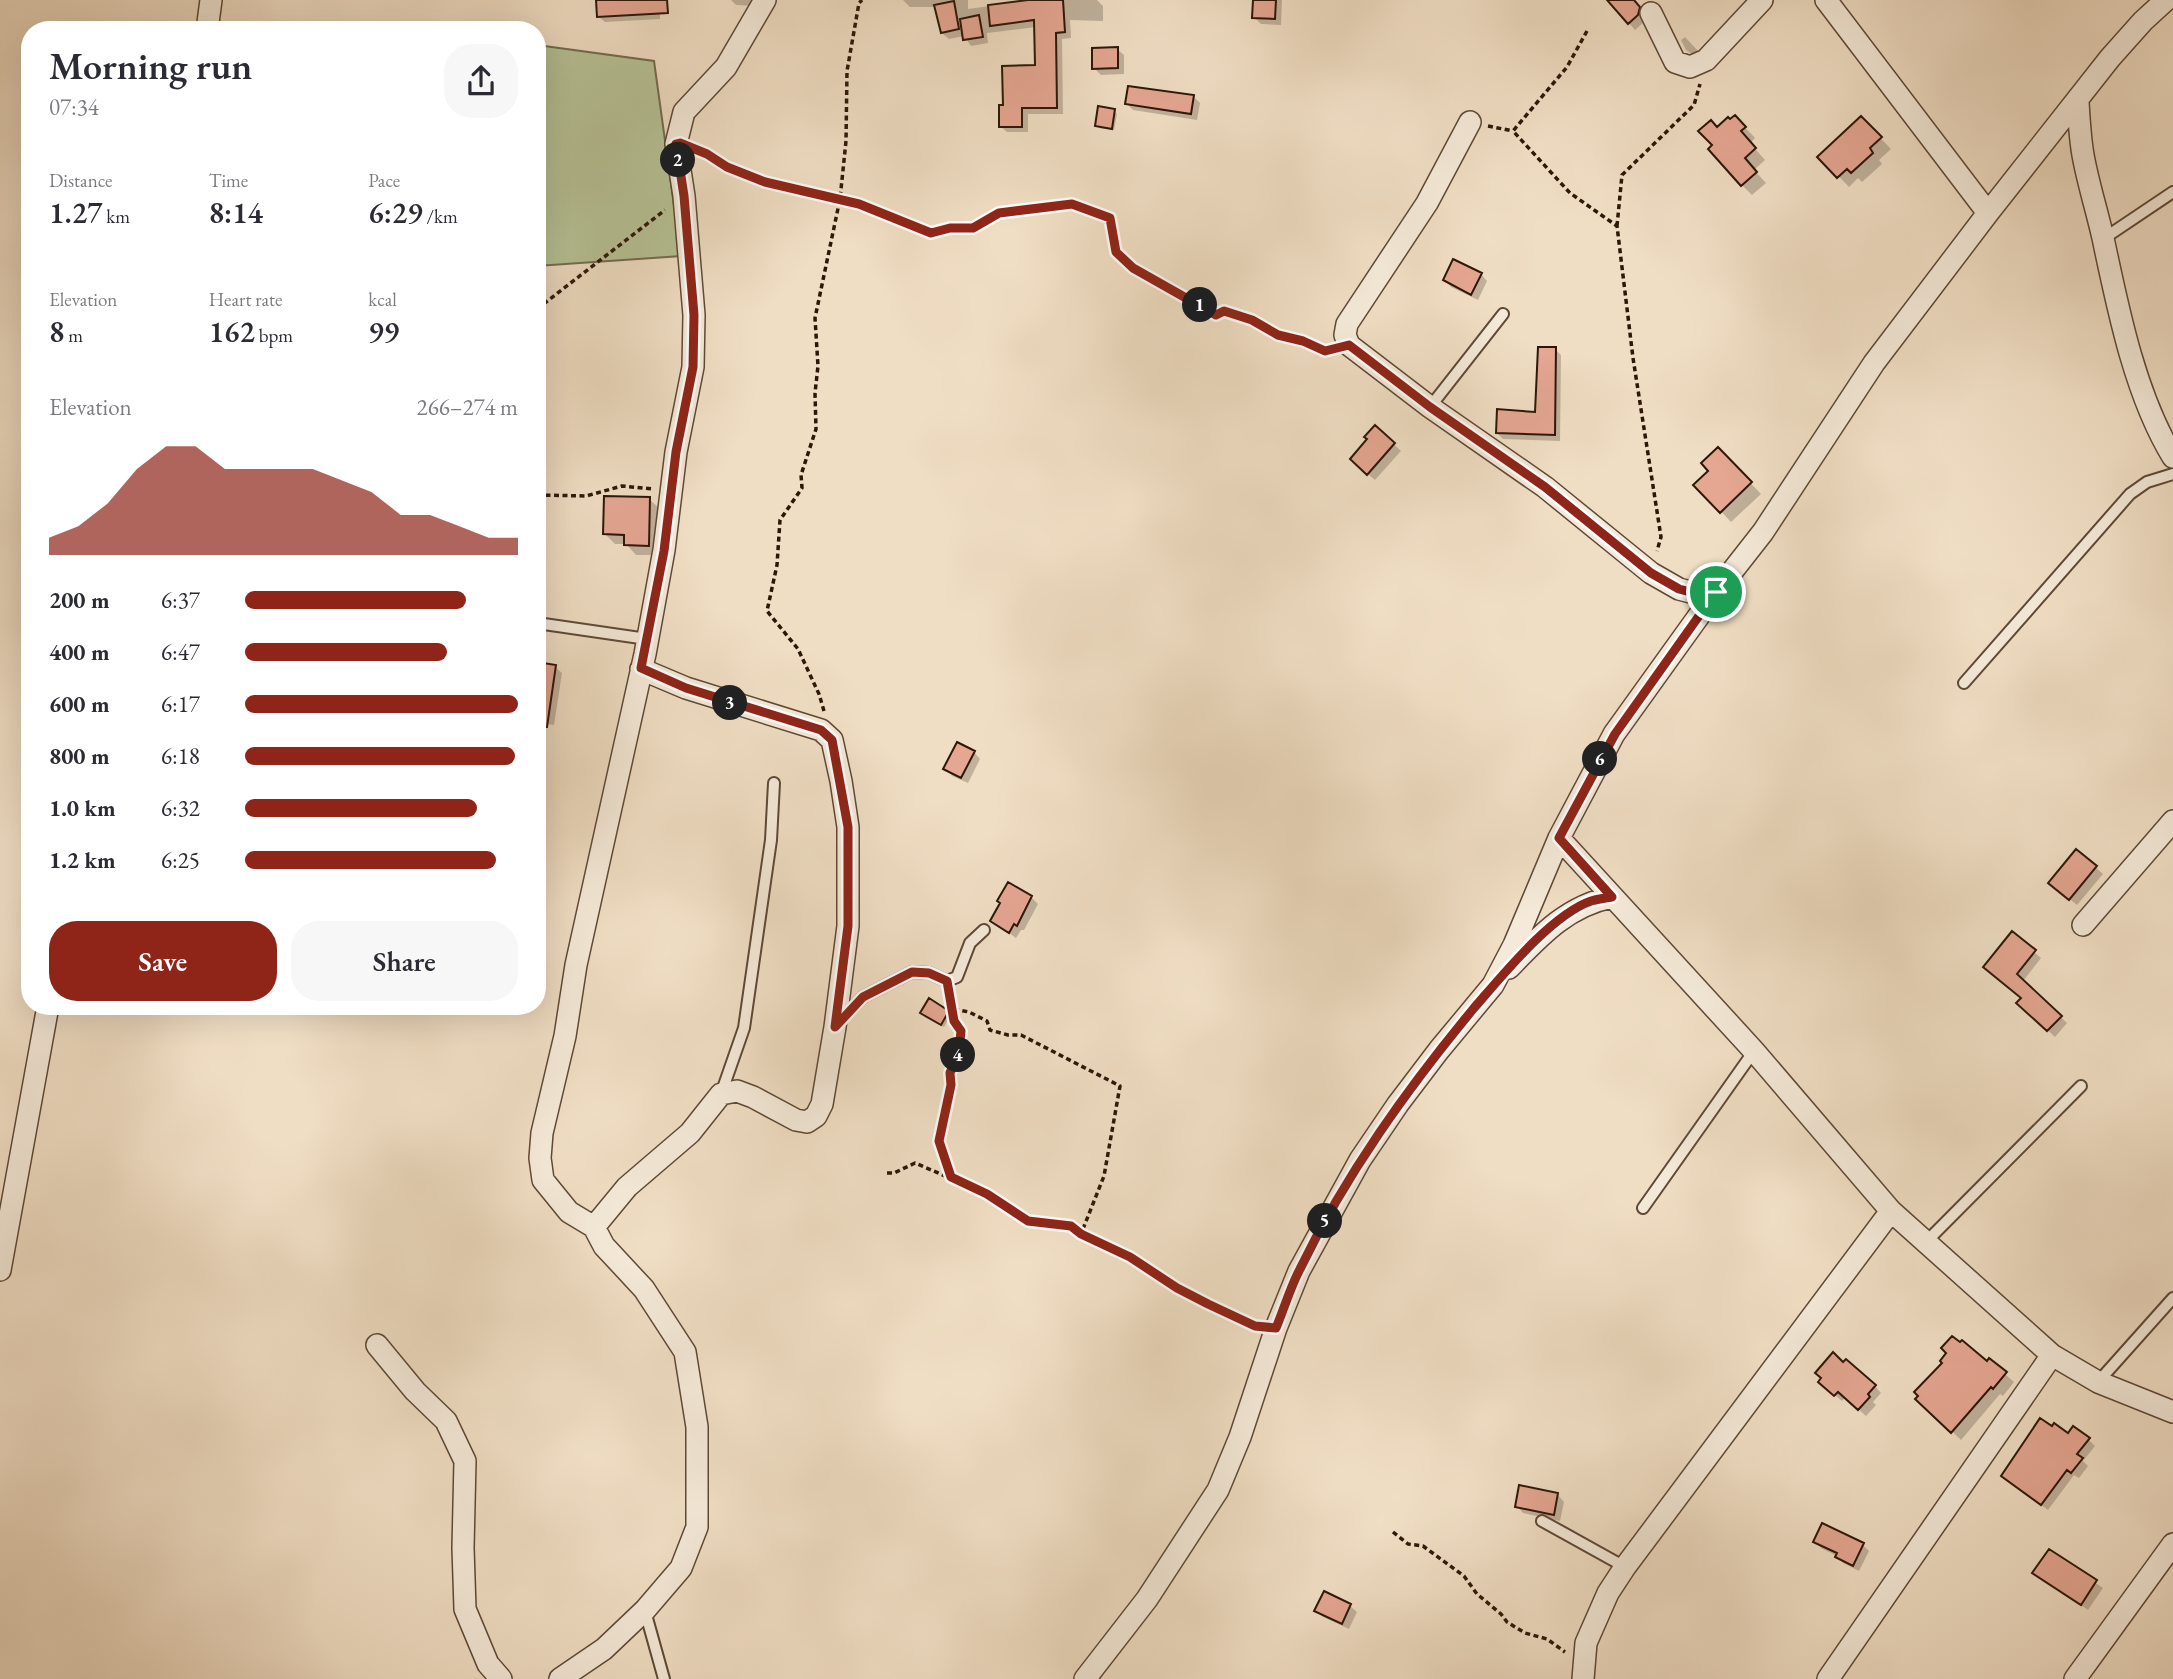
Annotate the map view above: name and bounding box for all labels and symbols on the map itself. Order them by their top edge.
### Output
pin: 2 [660,142,696,178]
pin: 1 [1182,288,1218,322]
pin [1686,562,1746,622]
pin: 3 [712,686,748,720]
pin: 6 [1582,742,1618,776]
pin: 4 [940,1038,976,1072]
pin: 5 [1308,1204,1342,1238]

